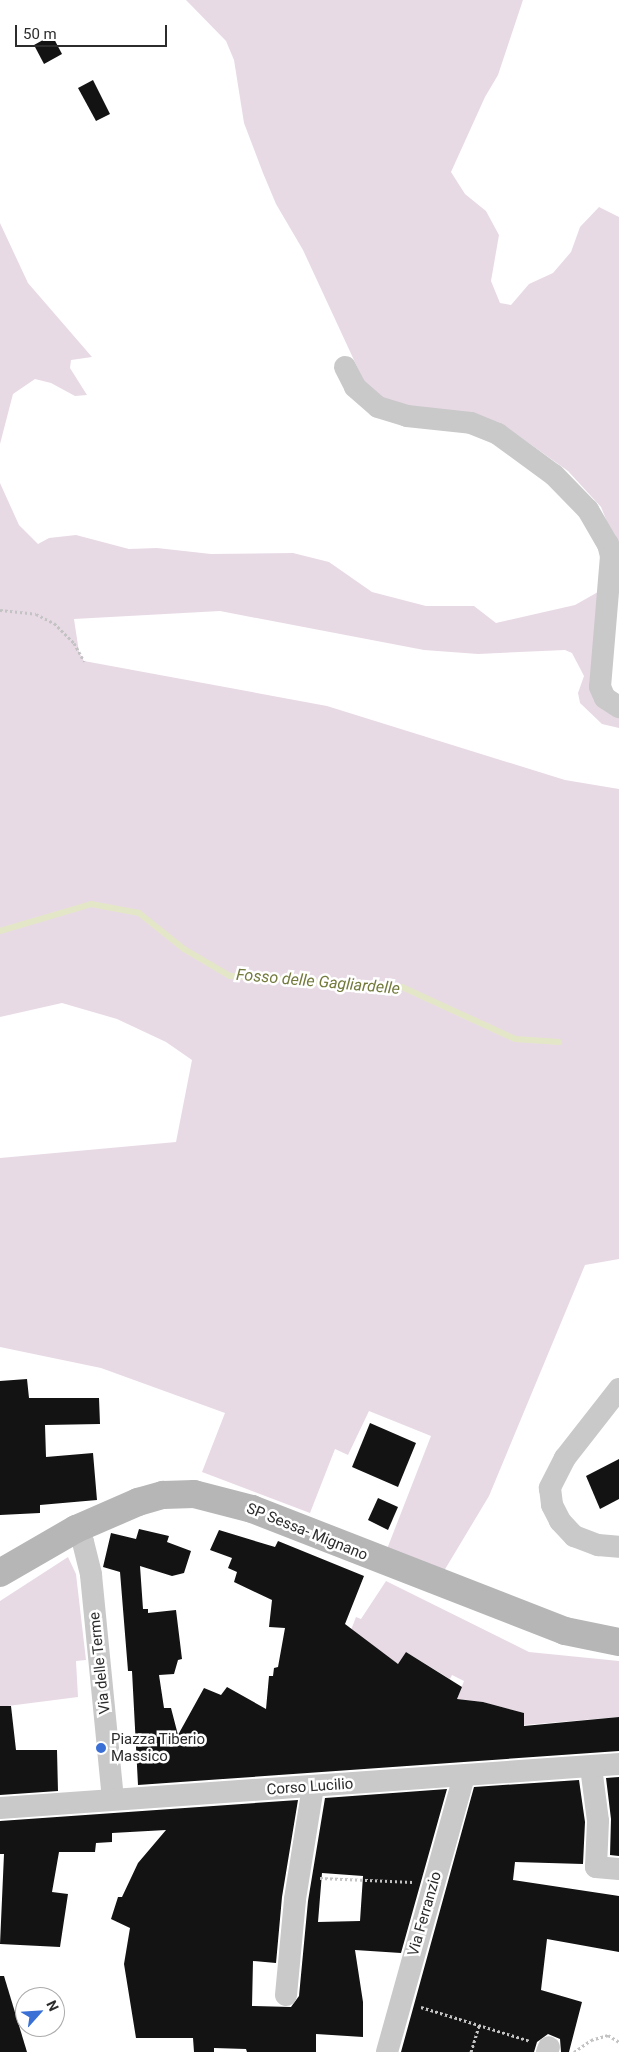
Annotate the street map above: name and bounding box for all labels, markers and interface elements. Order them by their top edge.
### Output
scale bar [18,15,170,47]
text: 50 m [23,25,57,43]
water label: Fosso delle Gagliardelle [235,965,401,999]
street label: SP Sessa- Mignano [244,1500,370,1564]
street label: Via delle Terme [86,1611,114,1715]
place label: Piazza Tiberio Massico [111,1730,205,1765]
marker: Piazza Tiberio Massico [95,1742,107,1754]
street label: Corso Lucilio [266,1775,354,1799]
street label: Via Ferranzio [404,1870,446,1958]
north arrow [15,1987,65,2037]
text: N [43,1998,62,2014]

